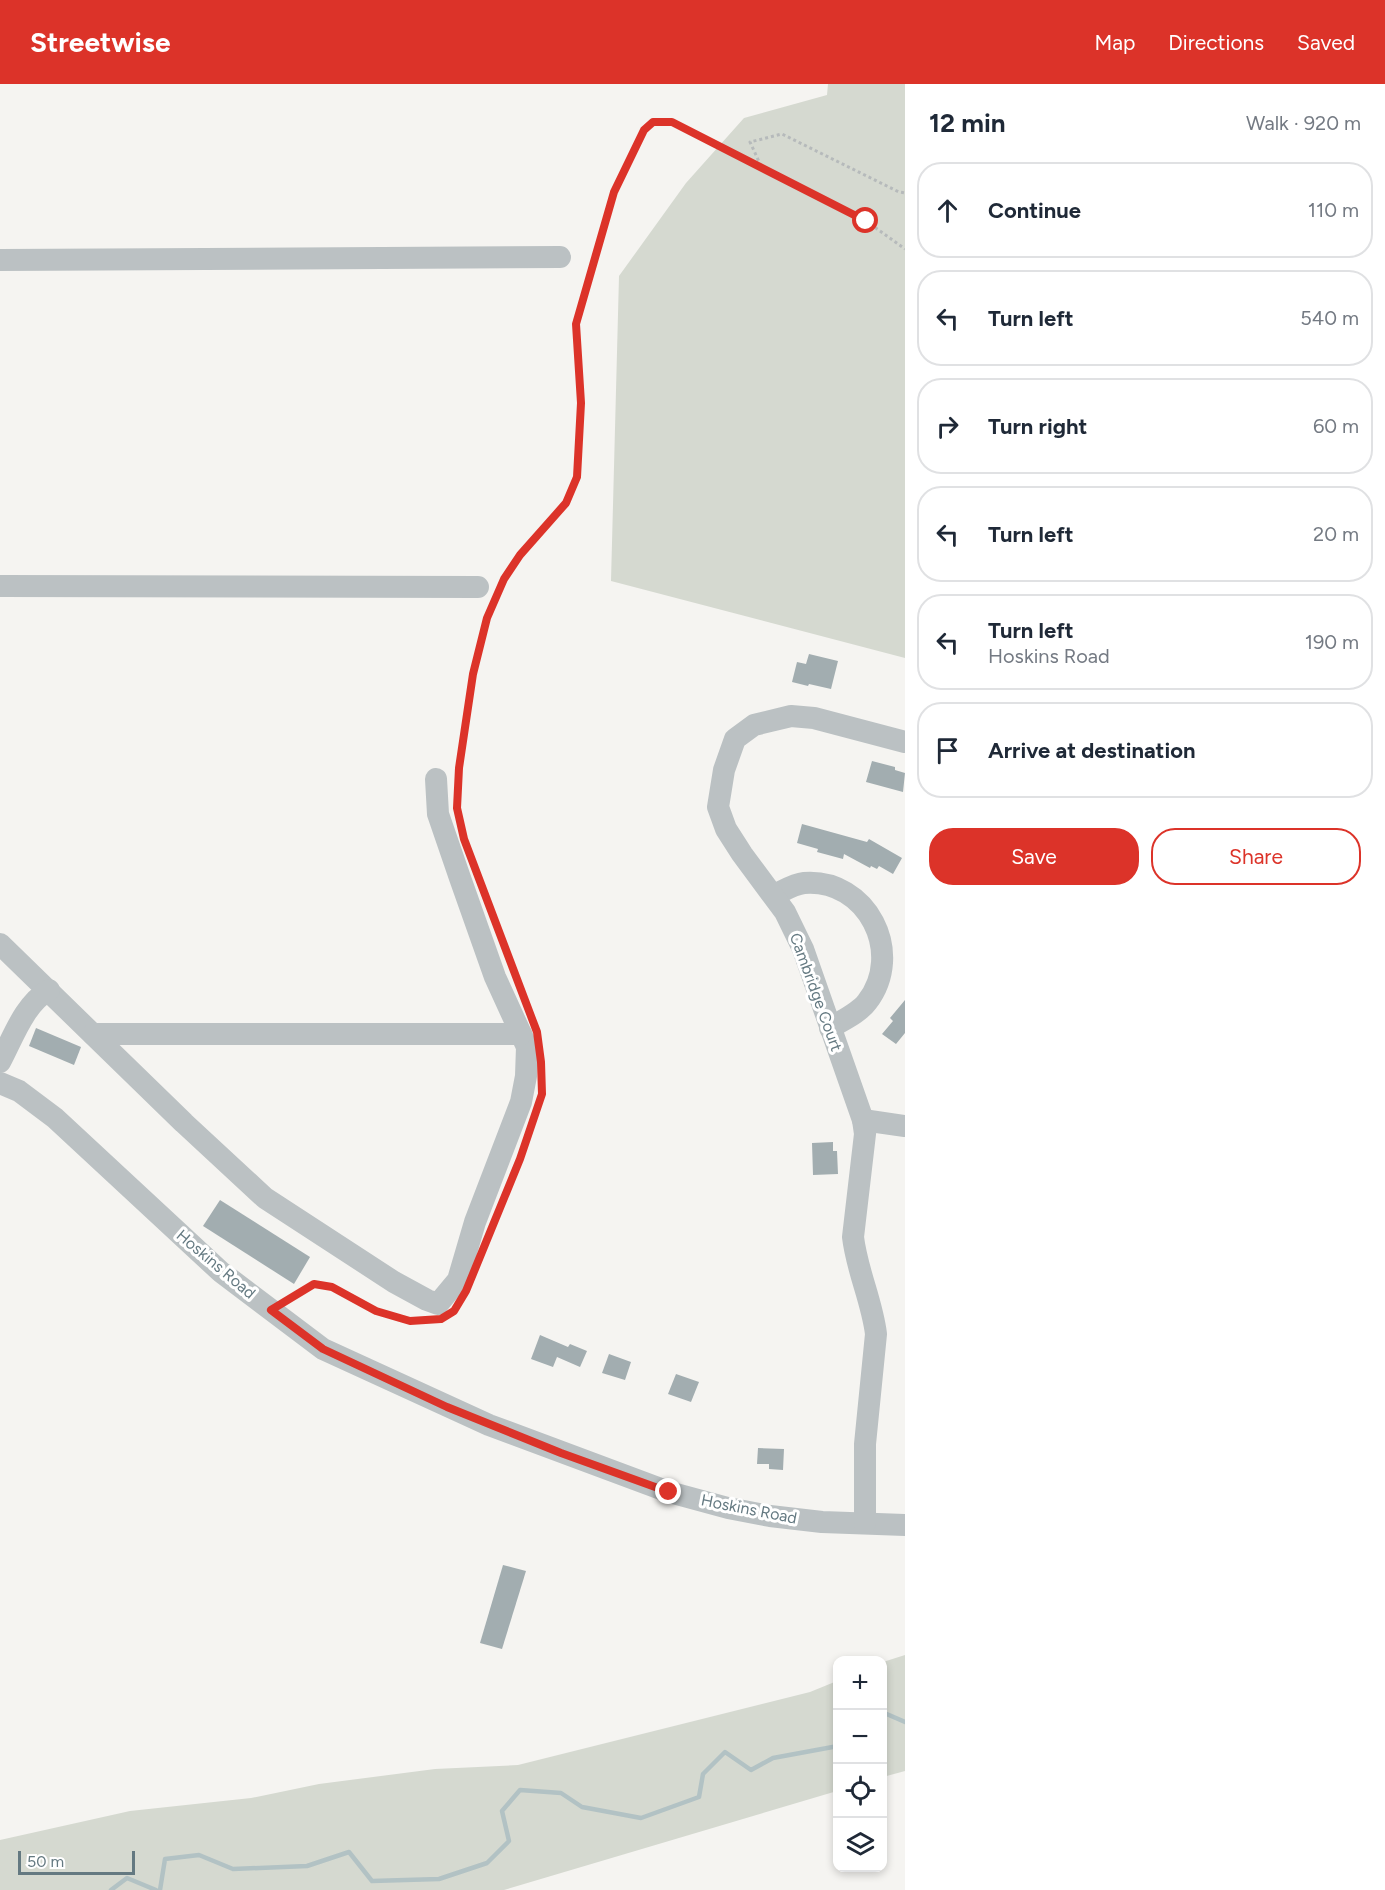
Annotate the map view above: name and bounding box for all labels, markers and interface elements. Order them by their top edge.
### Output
text: Streetwise [30,25,170,59]
text: Map [1094,30,1135,55]
text: Directions [1168,30,1264,55]
text: Saved [1297,30,1355,55]
text: 12 min [929,107,1005,139]
text: Walk · 920 m [1246,111,1361,135]
icon: ahead [931,194,964,227]
text: Continue [988,197,1081,224]
text: 110 m [1308,198,1359,222]
route start [852,207,878,233]
icon: left [931,302,964,335]
text: Turn left [988,305,1074,332]
text: 540 m [1300,306,1359,330]
icon: right [931,410,964,443]
text: Turn right [988,413,1087,440]
text: 60 m [1313,414,1359,438]
icon: left [931,518,964,551]
text: Turn left [988,521,1074,548]
text: 20 m [1313,522,1359,546]
text: Turn left [988,617,1074,644]
icon: left [931,626,964,659]
text: 190 m [1305,630,1359,654]
text: Hoskins Road [988,644,1110,668]
icon: arrive [931,734,964,767]
text: Arrive at destination [988,737,1196,764]
button: Save [929,828,1139,885]
button: Share [1151,828,1361,885]
street label: Cambridge Court [786,930,846,1054]
street label: Hoskins Road [173,1225,259,1303]
route end [655,1478,681,1504]
street label: Hoskins Road [699,1490,799,1528]
map controls [833,1656,887,1872]
button: + [833,1656,887,1710]
button: − [833,1710,887,1764]
button: locate [833,1764,887,1818]
button: layers [833,1818,887,1872]
scale bar [18,1848,135,1876]
text: 50 m [27,1852,64,1871]

